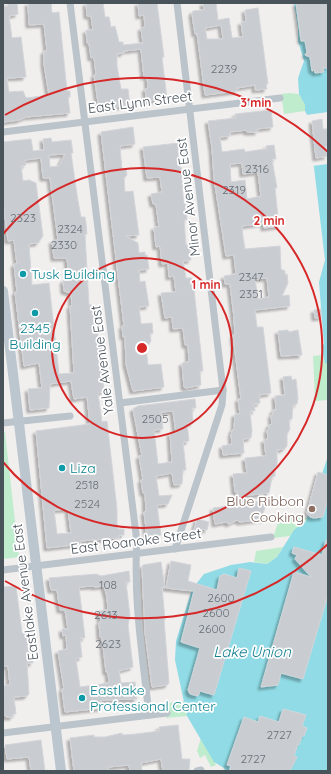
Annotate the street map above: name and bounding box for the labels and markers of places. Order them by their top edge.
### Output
place label: Tusk Building [31,265,115,283]
marker: Tusk Building [18,269,28,279]
marker: 2345 Building [30,308,40,318]
place label: 2345 Building [9,319,61,353]
centre of rings [135,341,149,355]
place label: Liza [70,459,96,477]
marker: Liza [57,463,67,473]
place label: Blue Ribbon Cooking [226,492,304,526]
marker: Blue Ribbon Cooking [307,504,317,514]
place label: Eastlake Professional Center [90,681,216,715]
marker: Eastlake Professional Center [77,693,87,703]

